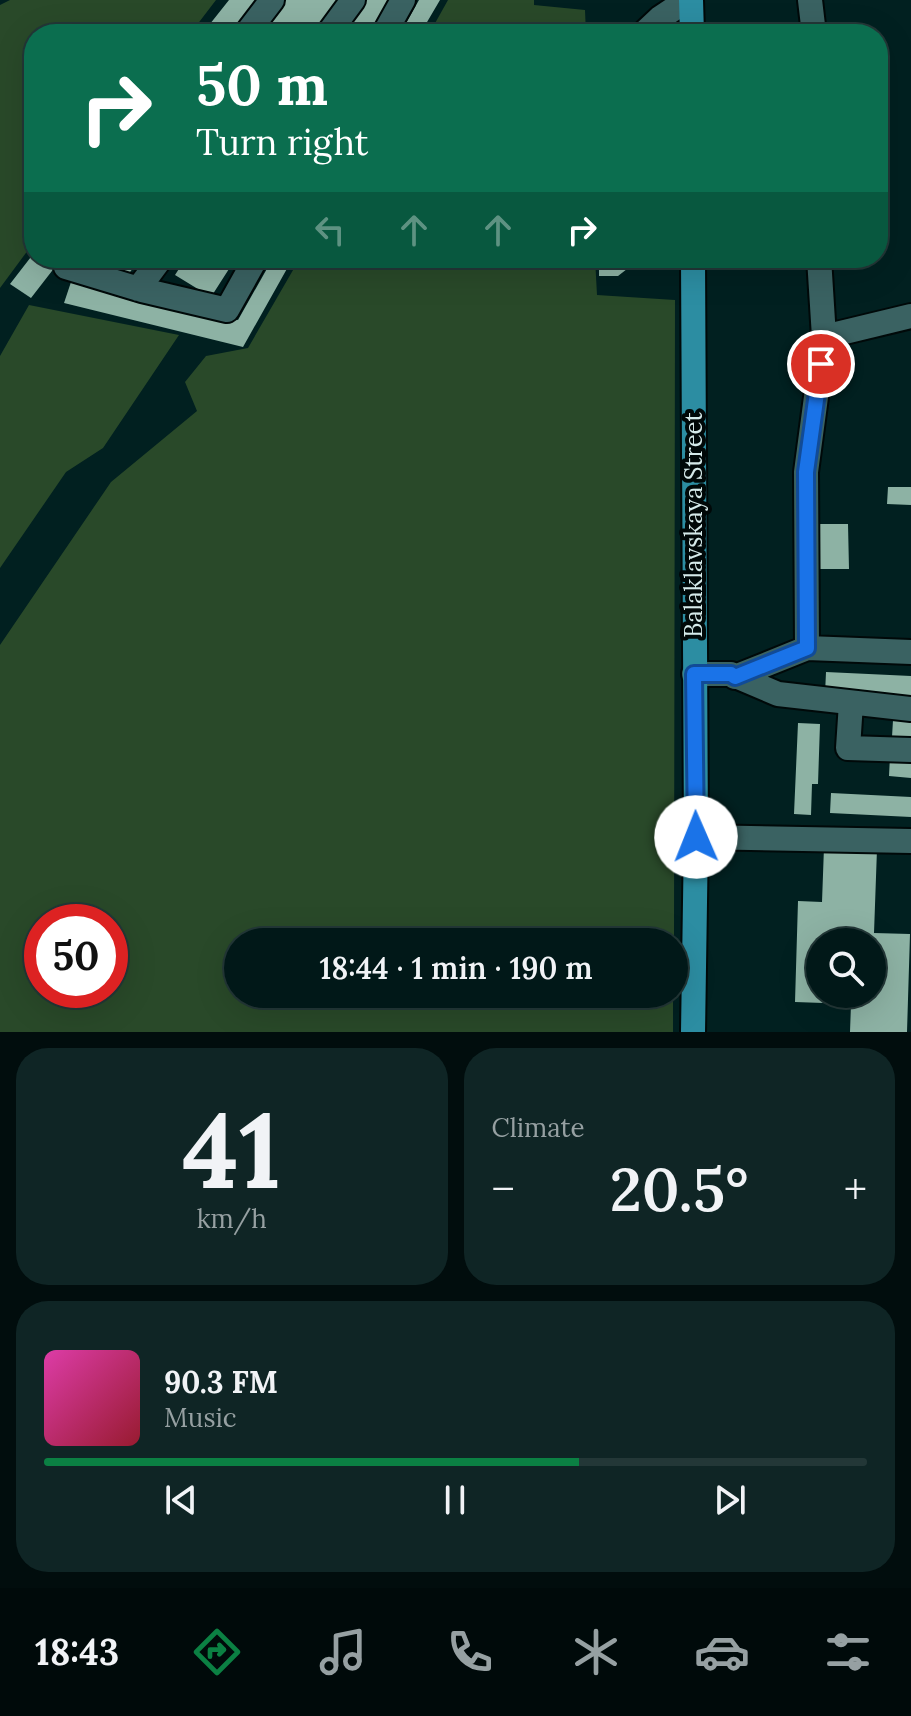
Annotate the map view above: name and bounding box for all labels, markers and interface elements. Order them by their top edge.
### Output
text: 50 m [196,49,328,120]
icon: right [64,56,168,160]
text: Turn right [196,119,369,165]
icon: left [308,208,352,252]
icon: ahead [392,208,436,252]
icon: ahead [476,208,520,252]
icon: right [560,208,604,252]
pin [787,330,855,398]
icon: arrive [799,342,843,386]
street label: Balaklavskaya Street [678,412,709,638]
position arrow [654,795,738,879]
speed limit sign: 50 [24,904,128,1008]
map controls [806,928,886,1008]
button: search [806,928,886,1008]
text: 18:44 · 1 min · 190 m [319,949,593,987]
text: 41 [182,1083,281,1216]
text: Climate [492,1111,585,1144]
text: 20.5° [610,1151,749,1227]
text: − [492,1161,515,1217]
text: + [844,1161,867,1217]
text: km/h [197,1202,267,1235]
text: 90.3 FM [164,1363,278,1401]
text: Music [164,1401,237,1434]
icon: previous [159,1478,203,1522]
icon: pause [433,1478,477,1522]
icon: next [708,1478,752,1522]
icon: directions [189,1624,245,1680]
icon: music [315,1624,371,1680]
icon: phone [442,1624,498,1680]
icon: climate [568,1624,624,1680]
icon: car [694,1624,750,1680]
icon: filters [820,1624,876,1680]
text: 18:43 [35,1629,119,1675]

